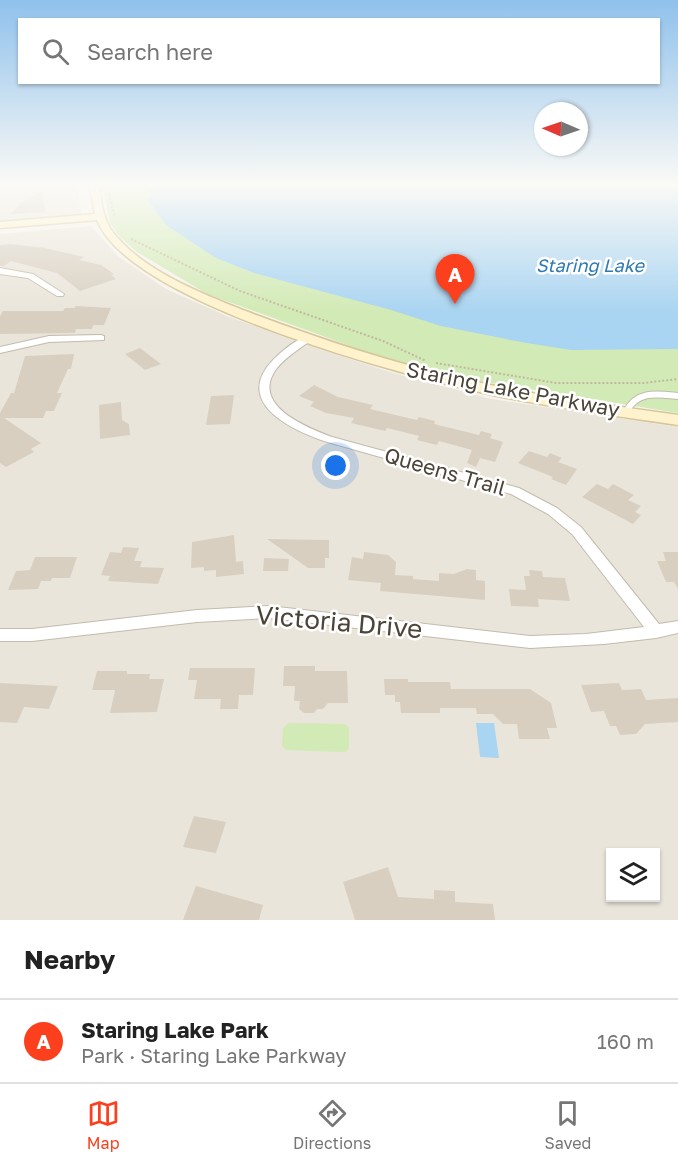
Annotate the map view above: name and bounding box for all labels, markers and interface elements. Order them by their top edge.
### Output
search box [18,18,660,84]
icon: search [39,35,72,68]
text: Search here [87,38,213,65]
north arrow [534,102,588,156]
pin: A [436,254,474,304]
water label: Staring Lake [536,254,645,276]
street label: Staring Lake Parkway [404,356,622,422]
street label: Queens Trail [382,441,509,501]
your location [321,451,350,480]
street label: Victoria Drive [254,599,424,644]
map controls [606,848,660,902]
button: layers [606,848,660,902]
text: Nearby [24,944,115,975]
text: Staring Lake Park [81,1016,269,1043]
text: A [36,1029,51,1053]
text: 160 m [597,1029,654,1053]
text: Park · Staring Lake Parkway [81,1043,347,1067]
tab: Map [87,1097,120,1153]
tab: Directions [293,1097,371,1153]
tab: Saved [545,1097,591,1153]

